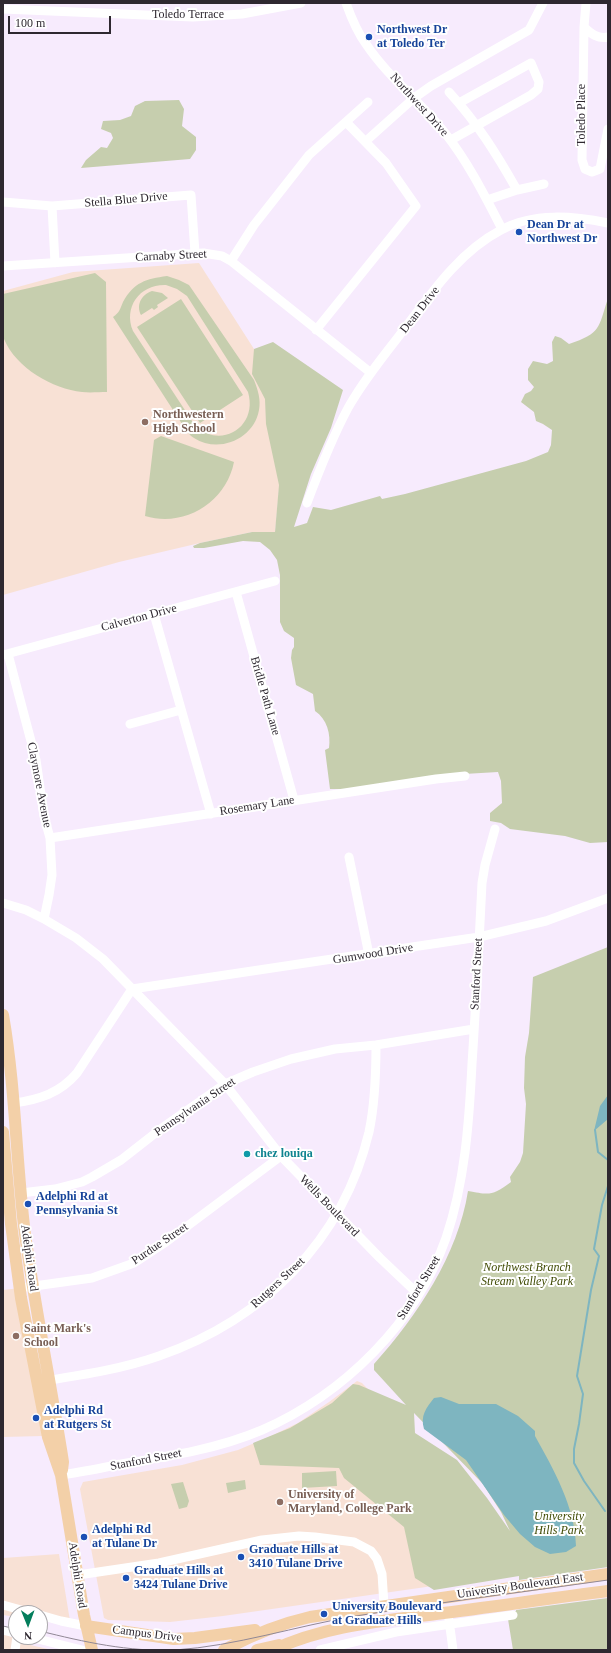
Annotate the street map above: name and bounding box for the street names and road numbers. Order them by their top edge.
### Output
street label: Toledo Terrace [152,8,224,22]
street label: Northwest Drive [387,70,451,140]
street label: Toledo Place [575,84,589,146]
street label: Stella Blue Drive [84,189,168,211]
street label: Carnaby Street [135,247,207,265]
street label: Dean Drive [397,284,443,336]
street label: Calverton Drive [100,601,178,635]
street label: Bridle Path Lane [247,655,283,737]
street label: Claymore Avenue [24,741,54,829]
street label: Rosemary Lane [219,793,295,819]
street label: Stanford Street [468,938,486,1010]
street label: Gumwood Drive [332,941,414,967]
street label: Pennsylvania Street [152,1074,238,1140]
street label: Wells Boulevard [296,1172,362,1240]
street label: Purdue Street [129,1220,191,1268]
street label: Adelphi Road [17,1224,41,1292]
street label: Stanford Street [394,1253,444,1323]
street label: Rutgers Street [248,1254,308,1312]
street label: Stanford Street [109,1446,183,1474]
street label: Adelphi Road [65,1541,89,1609]
street label: University Boulevard East [456,1570,584,1602]
street label: Campus Drive [112,1623,182,1645]

